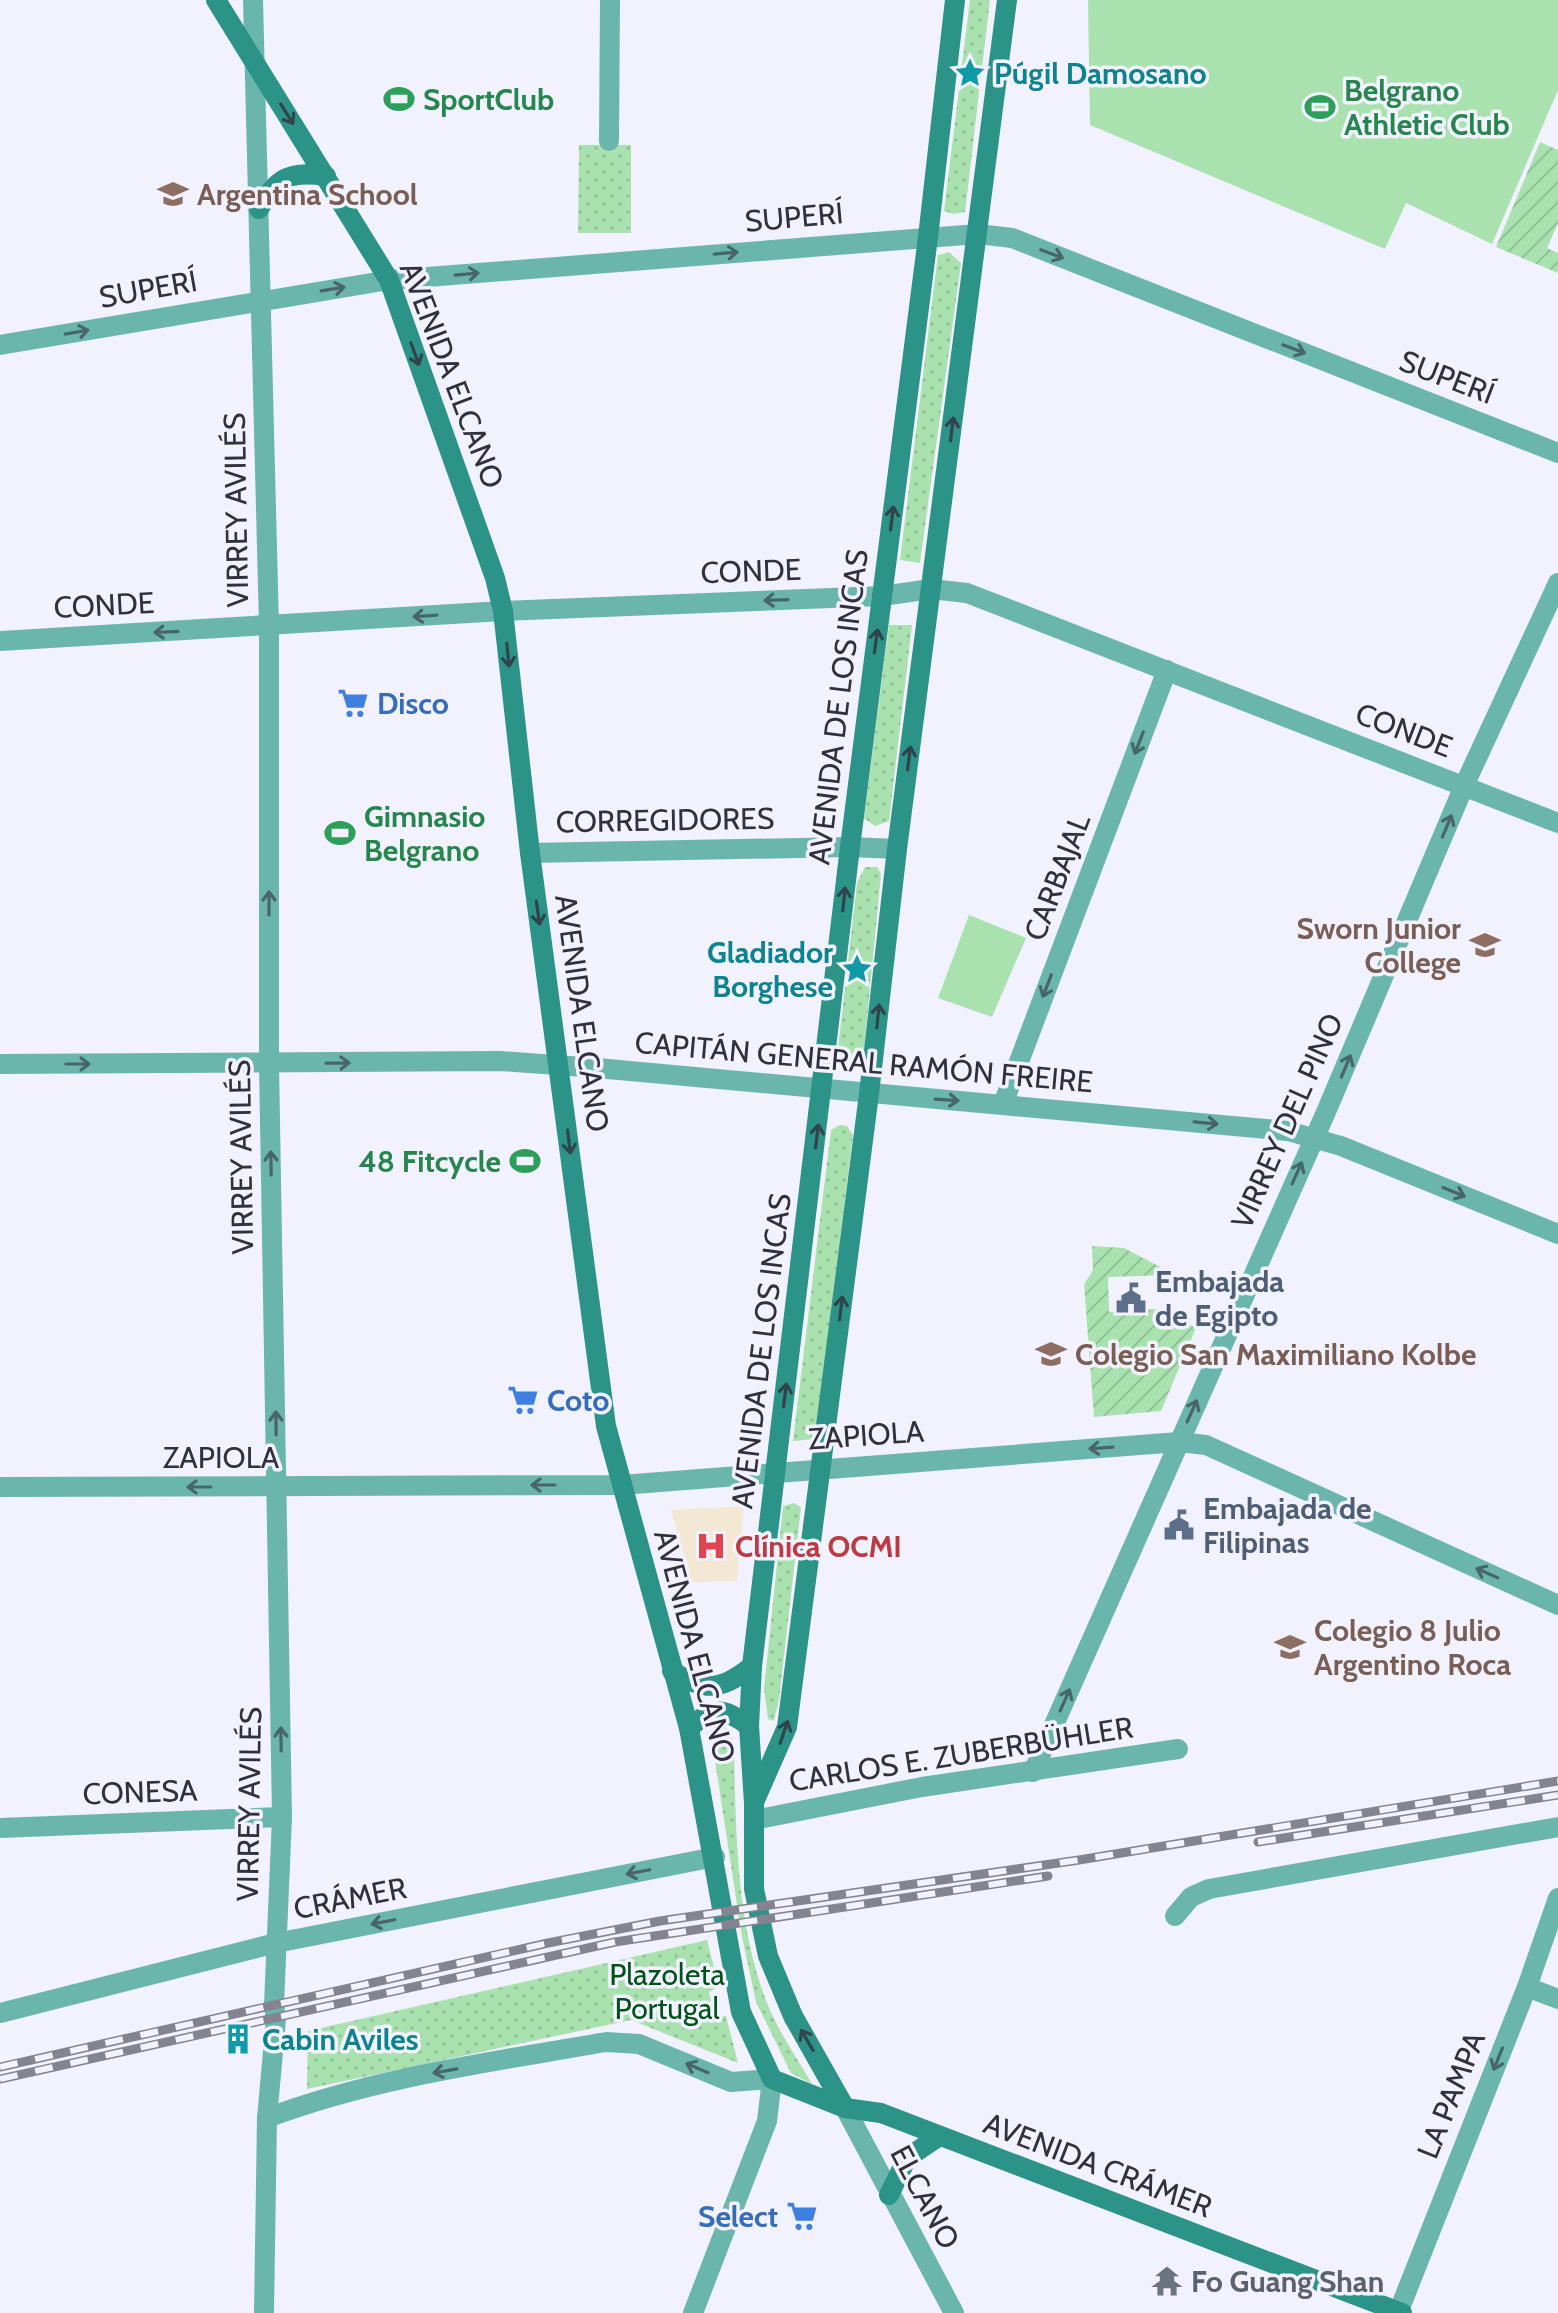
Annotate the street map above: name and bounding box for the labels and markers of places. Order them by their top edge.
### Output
place label: Púgil Damosano [994,55,1207,92]
place icon: Púgil Damosano [953,56,987,90]
place label: Belgrano Athletic Club [1344,72,1510,143]
place label: SportClub [423,81,554,118]
sports icon: SportClub [382,82,416,116]
sports icon: Belgrano Athletic Club [1303,90,1337,124]
place label: Argentina School [197,176,418,213]
school or university icon: Argentina School [156,177,190,211]
place label: Disco [377,685,449,722]
supermarket icon: Disco [336,686,370,720]
place label: Gimnasio Belgrano [364,798,485,869]
sports icon: Gimnasio Belgrano [323,816,357,850]
place label: Sworn Junior College [1297,910,1461,981]
school or university icon: Sworn Junior College [1468,928,1502,962]
place label: Gladiador Borghese [707,934,833,1005]
place icon: Gladiador Borghese [840,952,874,986]
place label: 48 Fitcycle [358,1143,501,1180]
sports icon: 48 Fitcycle [508,1144,542,1178]
place label: Embajada de Egipto [1155,1263,1284,1334]
public building icon: Embajada de Egipto [1114,1281,1148,1315]
place label: Colegio San Maximiliano Kolbe [1075,1336,1476,1373]
school or university icon: Colegio San Maximiliano Kolbe [1034,1337,1068,1371]
place label: Coto [547,1382,609,1419]
supermarket icon: Coto [506,1383,540,1417]
place label: Embajada de Filipinas [1203,1490,1372,1561]
public building icon: Embajada de Filipinas [1162,1508,1196,1542]
place label: Clínica OCMI [735,1528,902,1565]
hospital icon: Clínica OCMI [694,1529,728,1563]
place label: Colegio 8 Julio Argentino Roca [1314,1612,1511,1683]
school or university icon: Colegio 8 Julio Argentino Roca [1273,1630,1307,1664]
place label: Cabin Aviles [262,2021,419,2058]
building icon: Cabin Aviles [221,2022,255,2056]
place label: Select [698,2198,778,2235]
supermarket icon: Select [785,2199,819,2233]
place label: Fo Guang Shan [1191,2263,1384,2300]
temple icon: Fo Guang Shan [1150,2264,1184,2298]

